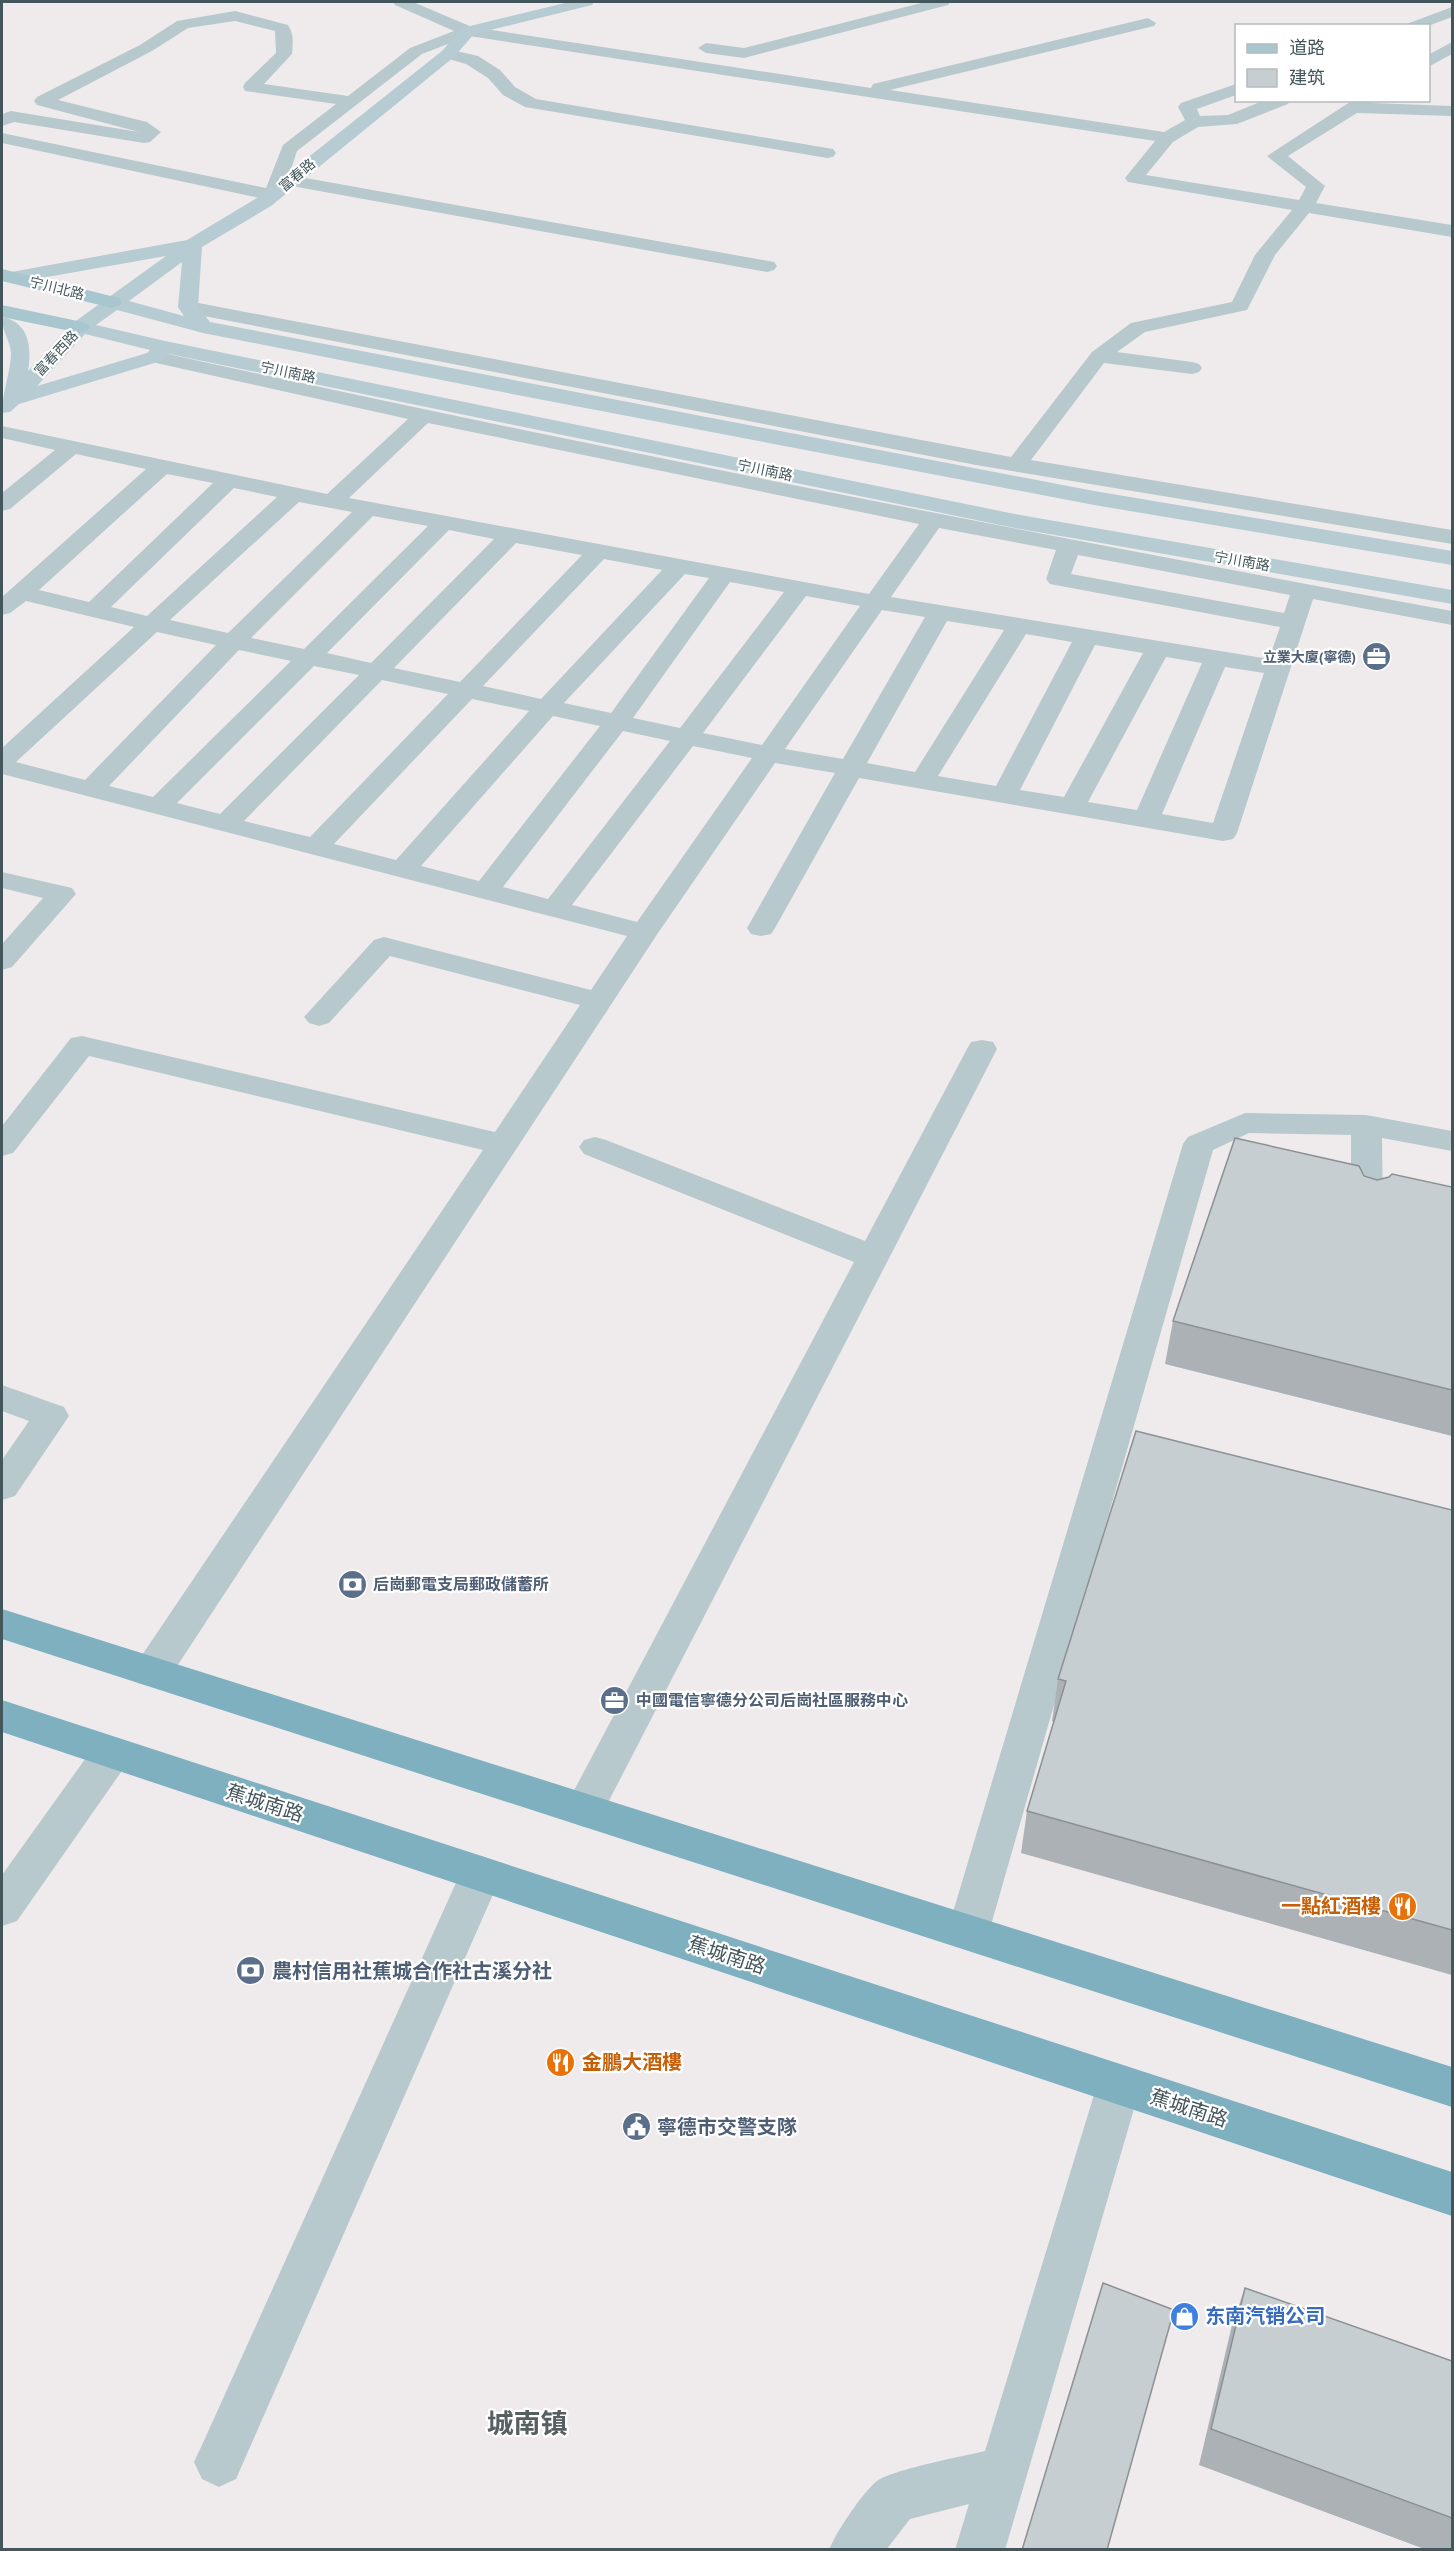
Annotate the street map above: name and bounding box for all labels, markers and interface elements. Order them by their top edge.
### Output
legend [1235,24,1430,102]
text: 道路 [1289,36,1325,59]
text: 建筑 [1289,66,1325,89]
street label: 富春路 [275,155,319,195]
street label: 宁川北路 [28,272,86,304]
street label: 富春西路 [30,326,82,380]
street label: 宁川南路 [259,357,317,387]
street label: 宁川南路 [736,455,794,485]
street label: 宁川南路 [1213,547,1271,575]
office icon: 立業大廈(寧德) [1361,641,1393,673]
place label: 立業大廈(寧德) [1263,648,1356,666]
bank icon: 后崗郵電支局郵政儲蓄所 [336,1568,368,1600]
place label: 后崗郵電支局郵政儲蓄所 [373,1574,549,1594]
office icon: 中國電信寧德分公司后崗社區服務中心 [599,1684,631,1716]
place label: 中國電信寧德分公司后崗社區服務中心 [636,1690,908,1710]
street label: 蕉城南路 [223,1778,307,1828]
restaurant icon: 一點紅酒樓 [1386,1890,1418,1922]
place label: 一點紅酒樓 [1281,1893,1381,1919]
street label: 蕉城南路 [685,1930,769,1980]
bank icon: 農村信用社蕉城合作社古溪分社 [235,1955,267,1987]
place label: 農村信用社蕉城合作社古溪分社 [272,1958,552,1984]
restaurant icon: 金鵬大酒樓 [545,2046,577,2078]
place label: 金鵬大酒樓 [582,2049,682,2075]
street label: 蕉城南路 [1147,2083,1231,2133]
public building icon: 寧德市交警支隊 [620,2111,652,2143]
place label: 寧德市交警支隊 [657,2114,797,2140]
shop icon: 东南汽销公司 [1168,2300,1200,2332]
place label: 东南汽销公司 [1205,2303,1325,2329]
district label: 城南镇 [487,2406,568,2440]

